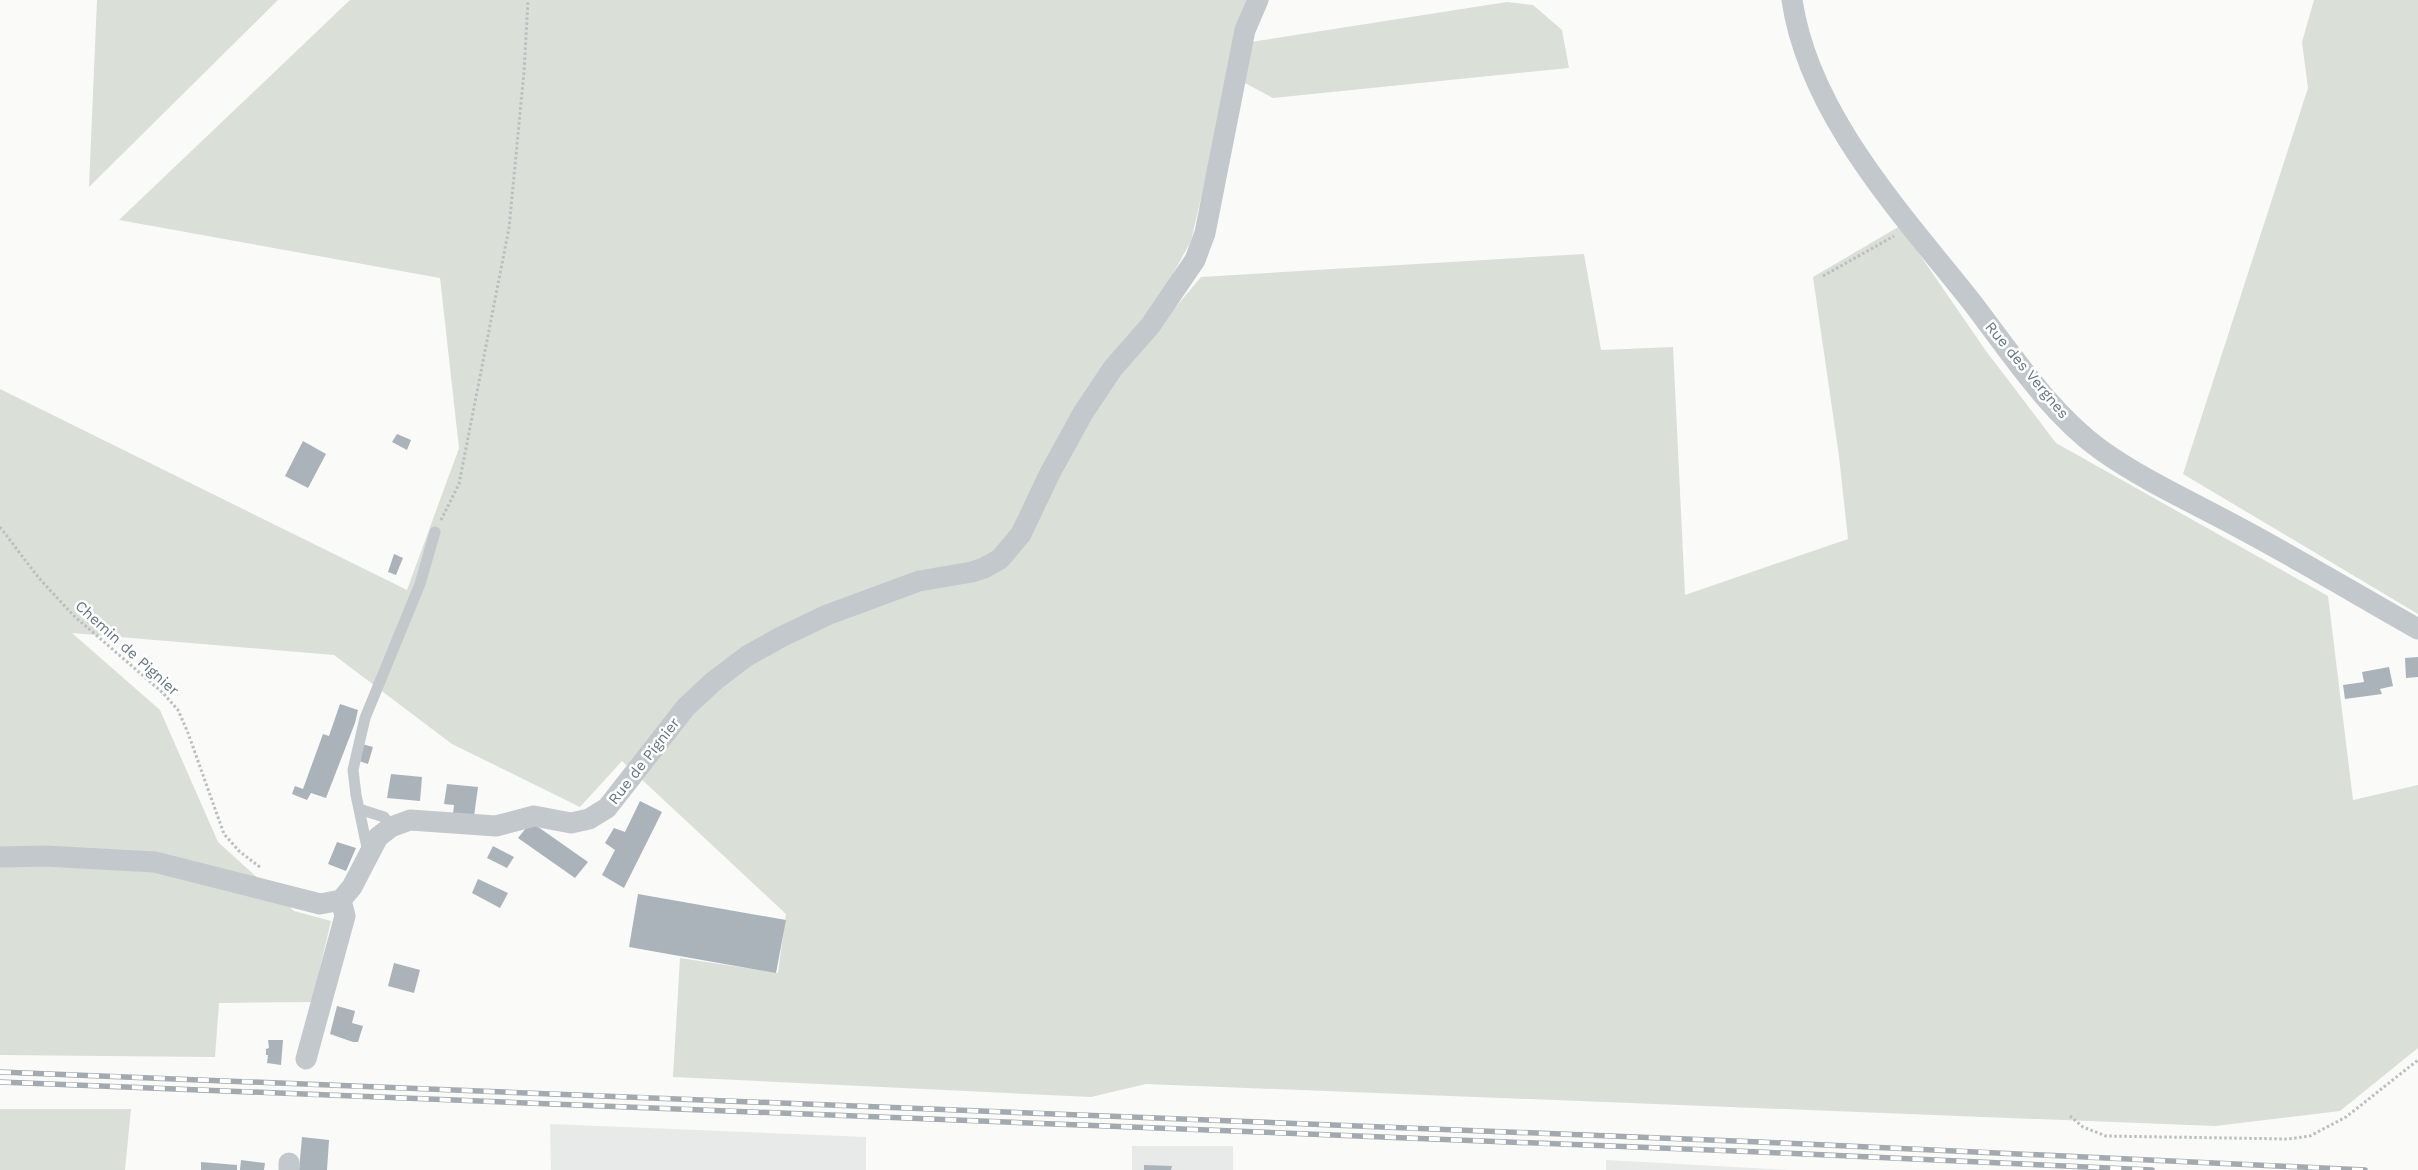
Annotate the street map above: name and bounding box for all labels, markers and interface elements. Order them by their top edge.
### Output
street label: Rue des Vergnes [1981,318,2073,422]
street label: Chemin de Pignier [71,597,183,699]
street label: Rue de Pignier [605,714,683,808]

